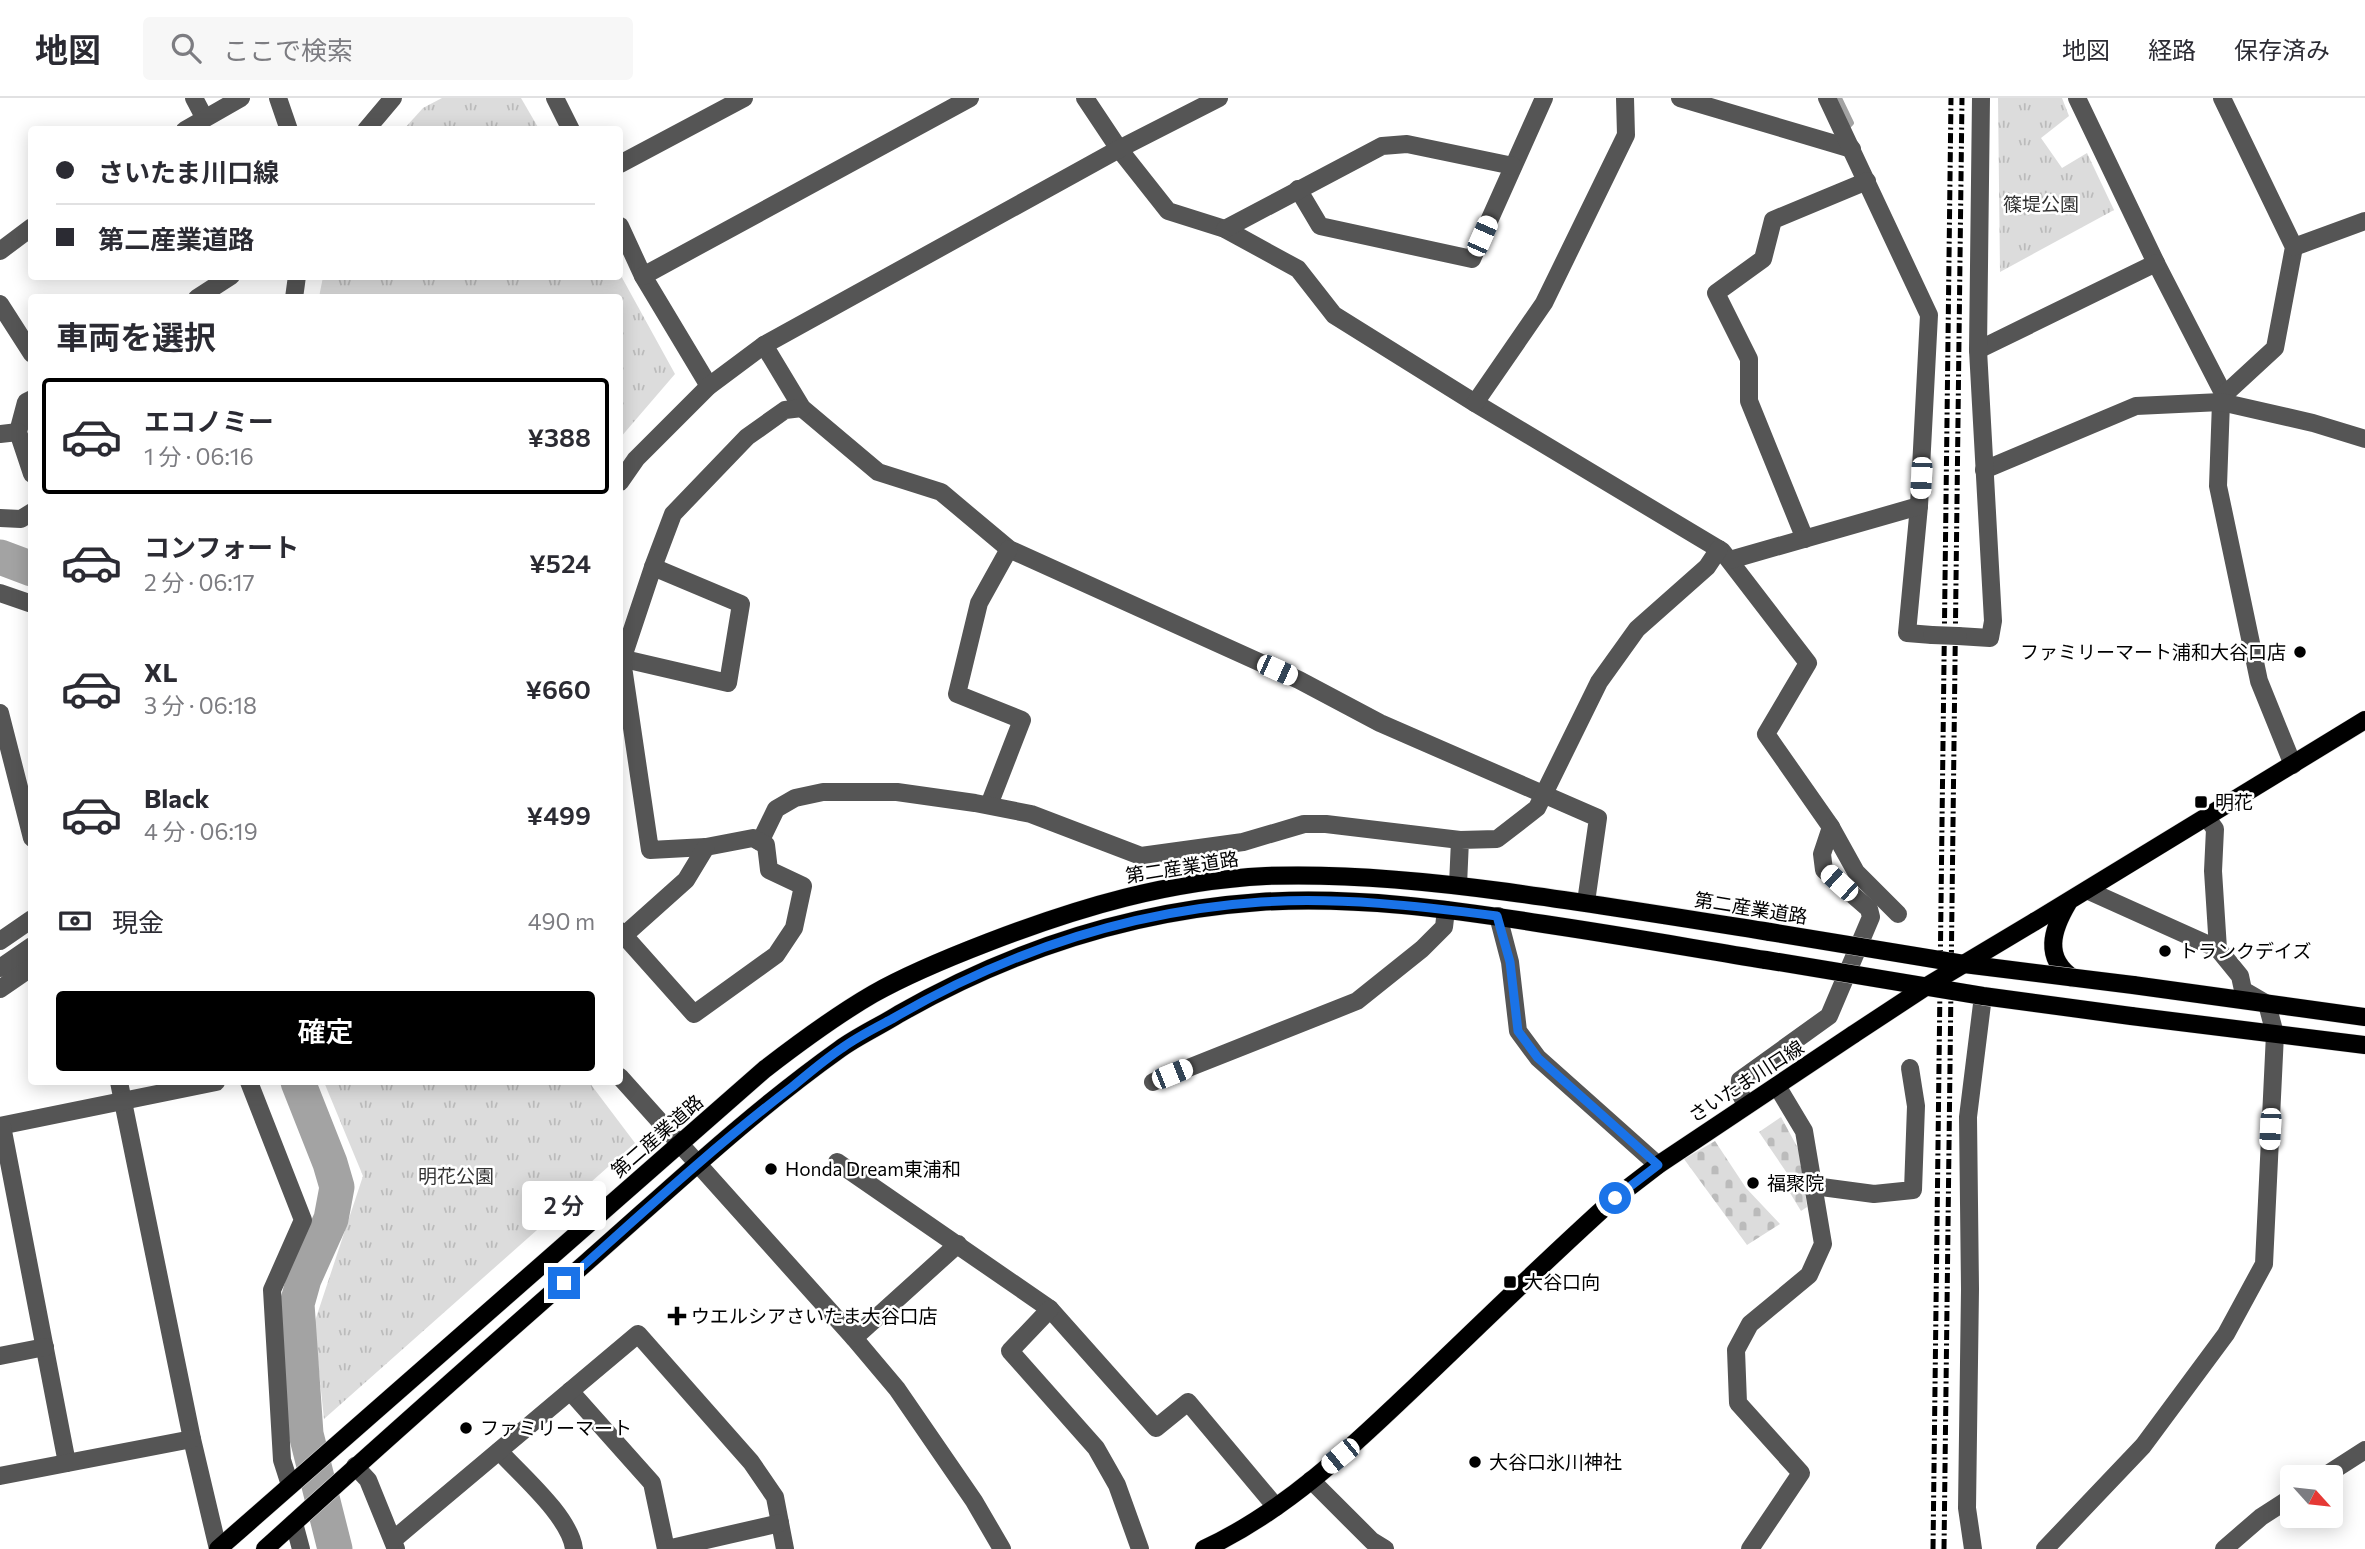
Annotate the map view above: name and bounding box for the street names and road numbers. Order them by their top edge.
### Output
street label: 第二産業道路 [1124,846,1240,887]
street label: 第二産業道路 [1693,887,1809,928]
street label: さいたま川口線 [1684,1035,1808,1126]
street label: 第二産業道路 [606,1090,707,1182]

